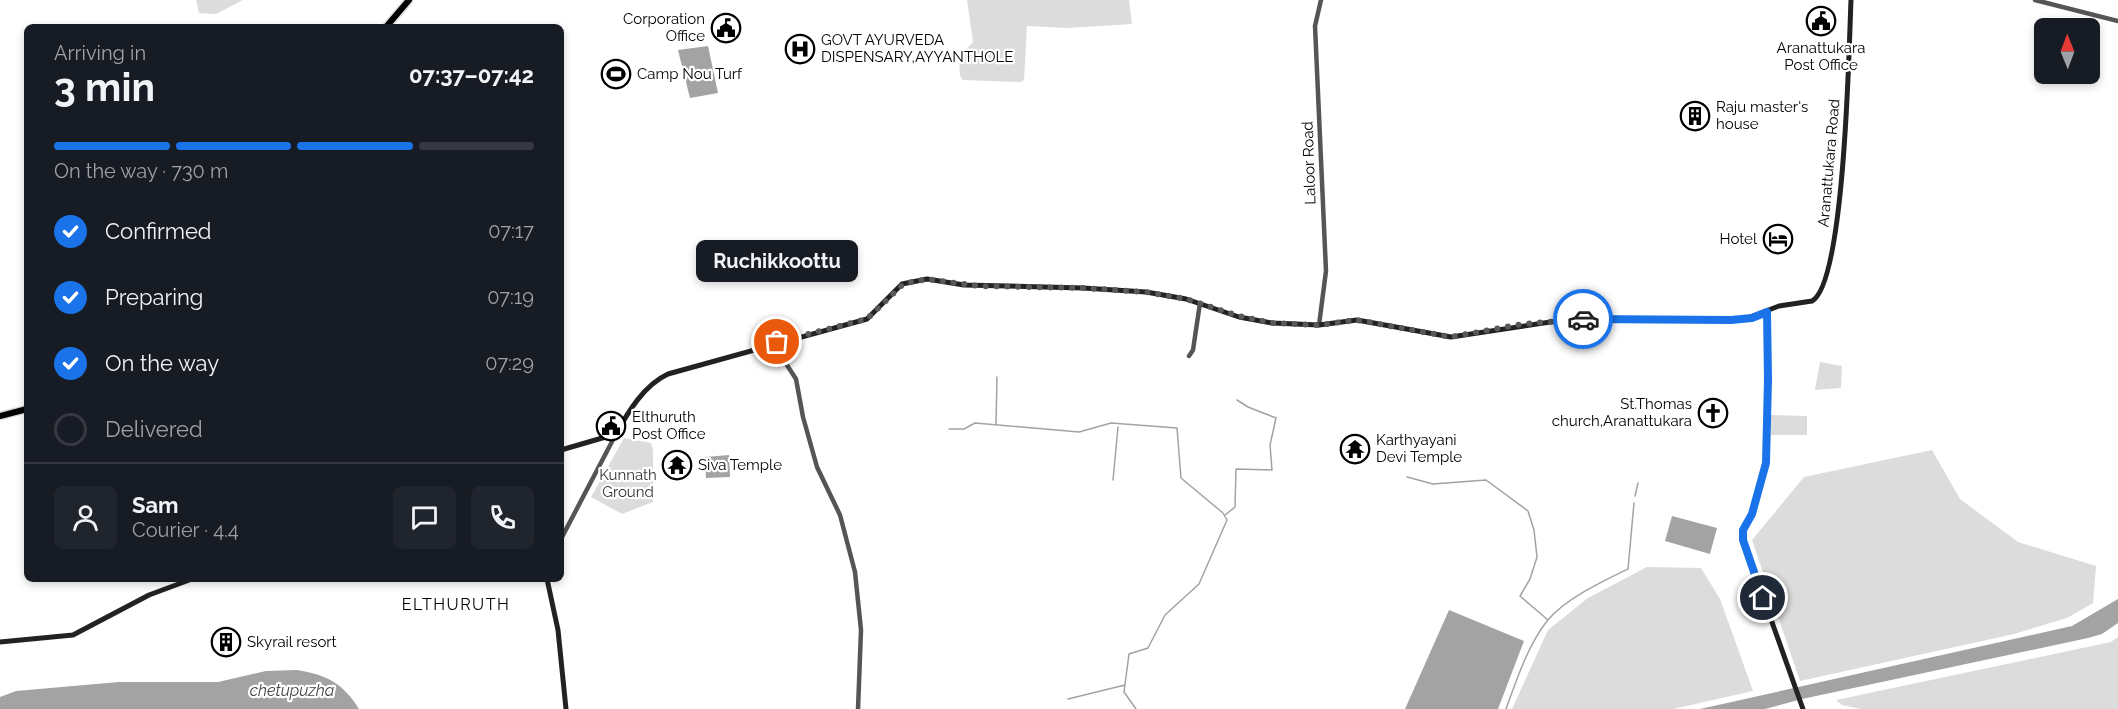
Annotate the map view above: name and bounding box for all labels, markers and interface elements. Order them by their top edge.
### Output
public building icon: Aranattukara Post Office [1805,5,1837,37]
place label: Corporation Office [623,10,705,45]
public building icon: Corporation Office [710,12,742,44]
north arrow [2034,18,2100,84]
map controls [2034,18,2100,84]
place label: GOVT AYURVEDA DISPENSARY,AYYANTHOLE [821,31,1013,66]
hospital icon: GOVT AYURVEDA DISPENSARY,AYYANTHOLE [784,33,816,65]
place label: Aranattukara Post Office [1777,39,1865,74]
text: Arriving in [54,41,146,65]
sports icon: Camp Nou Turf [600,58,632,90]
text: 07:37–07:42 [409,62,534,88]
text: 3 min [54,64,155,110]
place label: Camp Nou Turf [637,65,743,83]
place label: Raju master's house [1716,98,1808,133]
street label: Aranattukara Road [1814,98,1844,228]
building icon: Raju master's house [1679,100,1711,132]
street label: Laloor Road [1299,121,1319,205]
text: On the way · 730 m [54,159,228,183]
icon: check [54,215,87,248]
text: Confirmed [105,218,212,244]
text: 07:17 [488,219,534,243]
hotel icon: Hotel [1762,223,1794,255]
place label: Hotel [1719,230,1758,248]
callout: Ruchikkoottu [696,240,858,282]
text: Ruchikkoottu [713,249,841,273]
icon: check [54,281,87,314]
text: Preparing [105,284,203,310]
text: 07:19 [487,285,534,309]
courier [1553,289,1613,349]
icon: car [1567,303,1600,336]
pin [751,316,802,367]
icon: bag [760,325,793,358]
icon: check [54,347,87,380]
text: On the way [105,350,219,376]
text: 07:29 [485,351,534,375]
place label: St.Thomas church,Aranattukara [1552,395,1692,430]
church icon: St.Thomas church,Aranattukara [1697,397,1729,429]
place label: Elthuruth Post Office [632,408,706,443]
public building icon: Elthuruth Post Office [595,410,627,442]
text: Delivered [105,416,203,442]
place label: Karthyayani Devi Temple [1376,431,1462,466]
temple icon: Karthyayani Devi Temple [1339,433,1371,465]
temple icon: Siva Temple [661,449,693,481]
place label: Siva Temple [698,456,782,474]
park label: Kunnath Ground [599,466,657,501]
button: person [54,486,117,549]
button: chat [393,486,456,549]
button: phone [471,486,534,549]
text: Sam [132,492,179,518]
text: Courier · 4.4 [132,518,239,542]
pin [1737,572,1788,623]
icon: home [1746,581,1779,614]
district label: ELTHURUTH [402,595,510,614]
building icon: Skyrail resort [210,626,242,658]
place label: Skyrail resort [247,633,337,651]
water label: chetupuzha [250,681,335,700]

